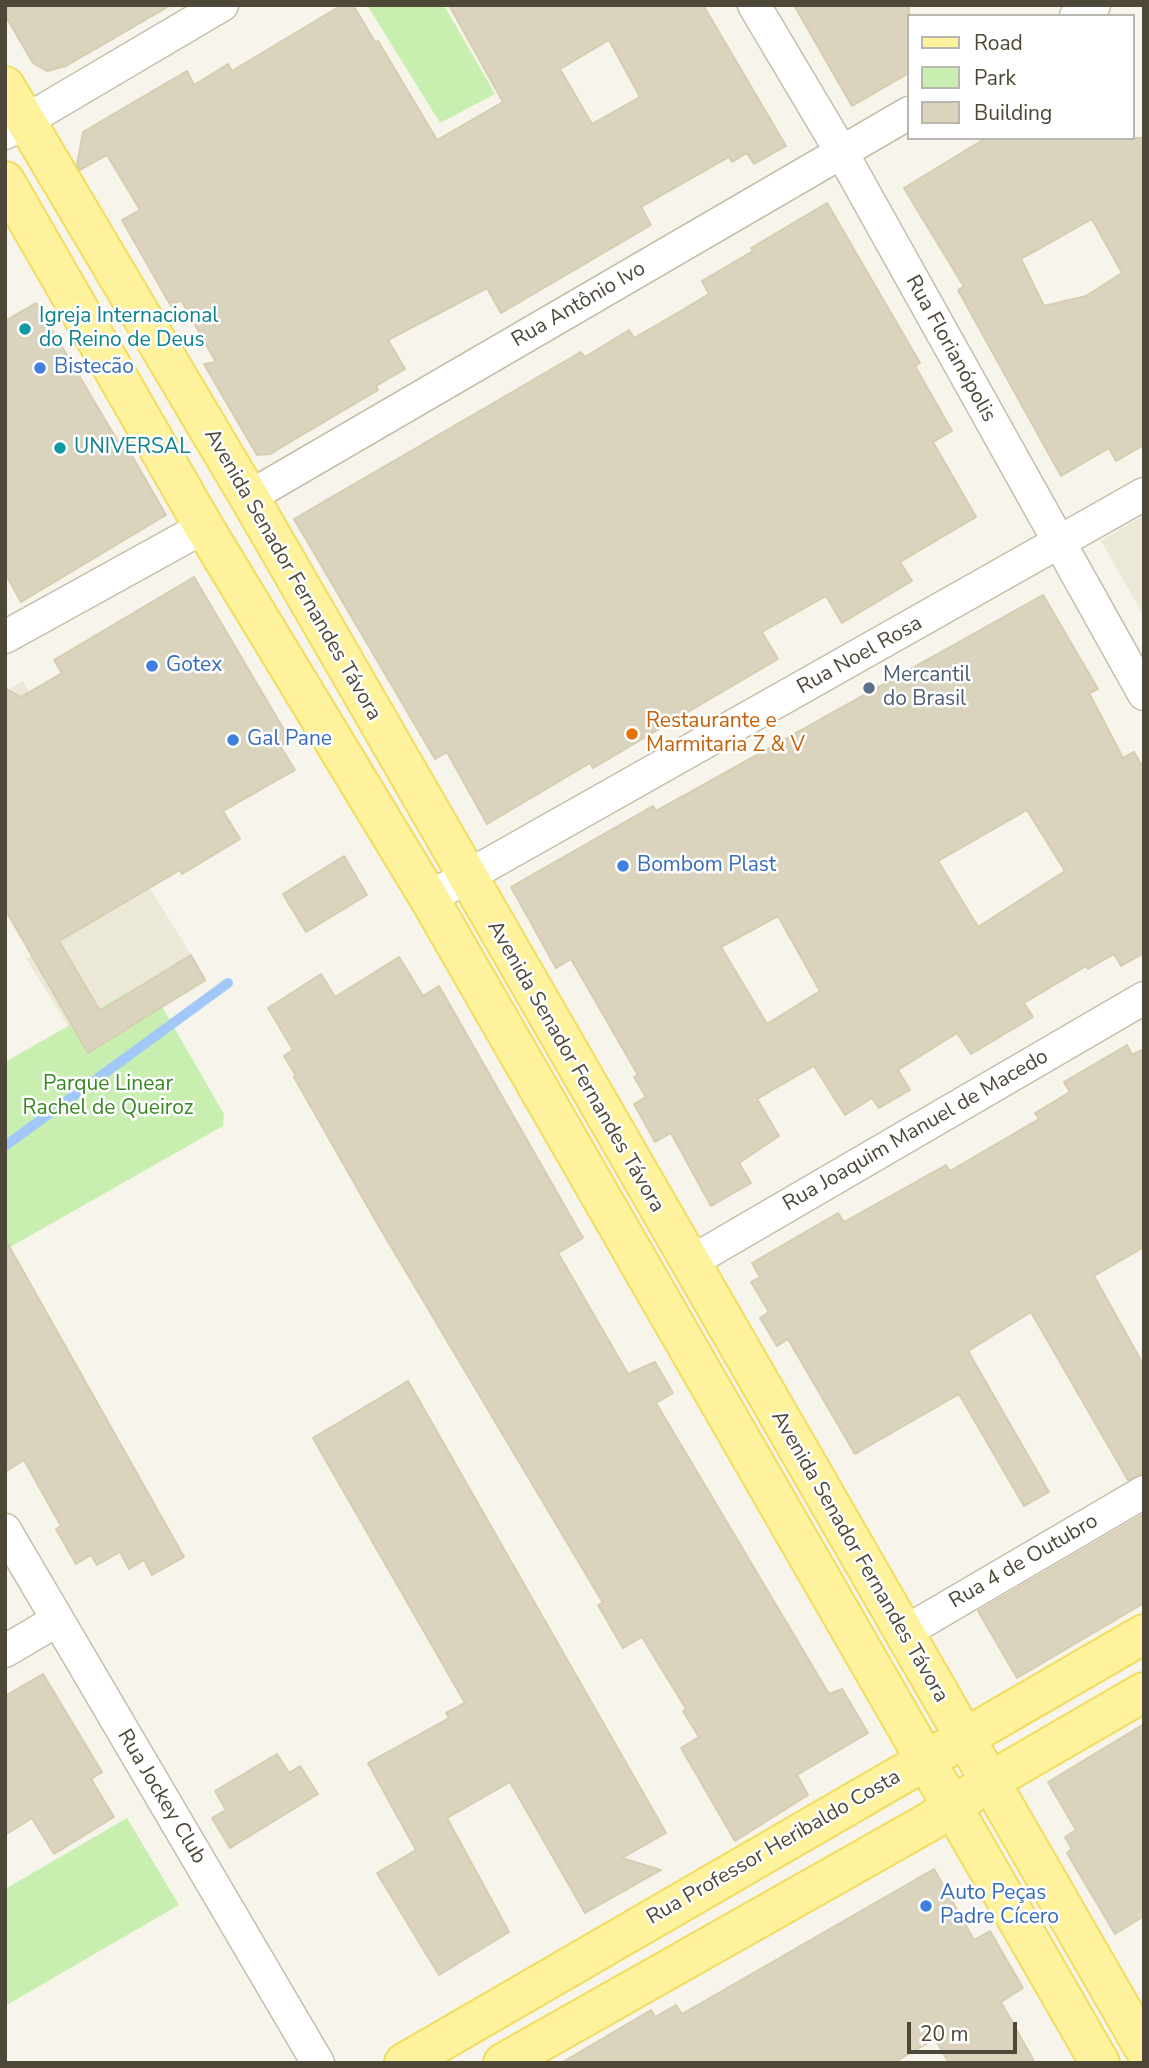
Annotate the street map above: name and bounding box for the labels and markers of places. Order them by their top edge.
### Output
place label: Igreja Internacional do Reino de Deus [39,304,219,354]
marker: Igreja Internacional do Reino de Deus [17,321,33,337]
place label: Bistecão [54,355,134,381]
marker: Bistecão [32,360,48,376]
place label: UNIVERSAL [74,435,191,461]
marker: UNIVERSAL [52,440,68,456]
place label: Gotex [166,653,222,679]
marker: Gotex [144,658,160,674]
place label: Mercantil do Brasil [883,663,971,713]
marker: Mercantil do Brasil [861,680,877,696]
place label: Restaurante e Marmitaria Z & V [646,709,805,759]
marker: Restaurante e Marmitaria Z & V [624,726,640,742]
place label: Gal Pane [247,727,332,753]
marker: Gal Pane [225,732,241,748]
place label: Bombom Plast [637,853,776,879]
marker: Bombom Plast [615,858,631,874]
place label: Auto Peças Padre Cícero [940,1881,1059,1931]
marker: Auto Peças Padre Cícero [918,1898,934,1914]

